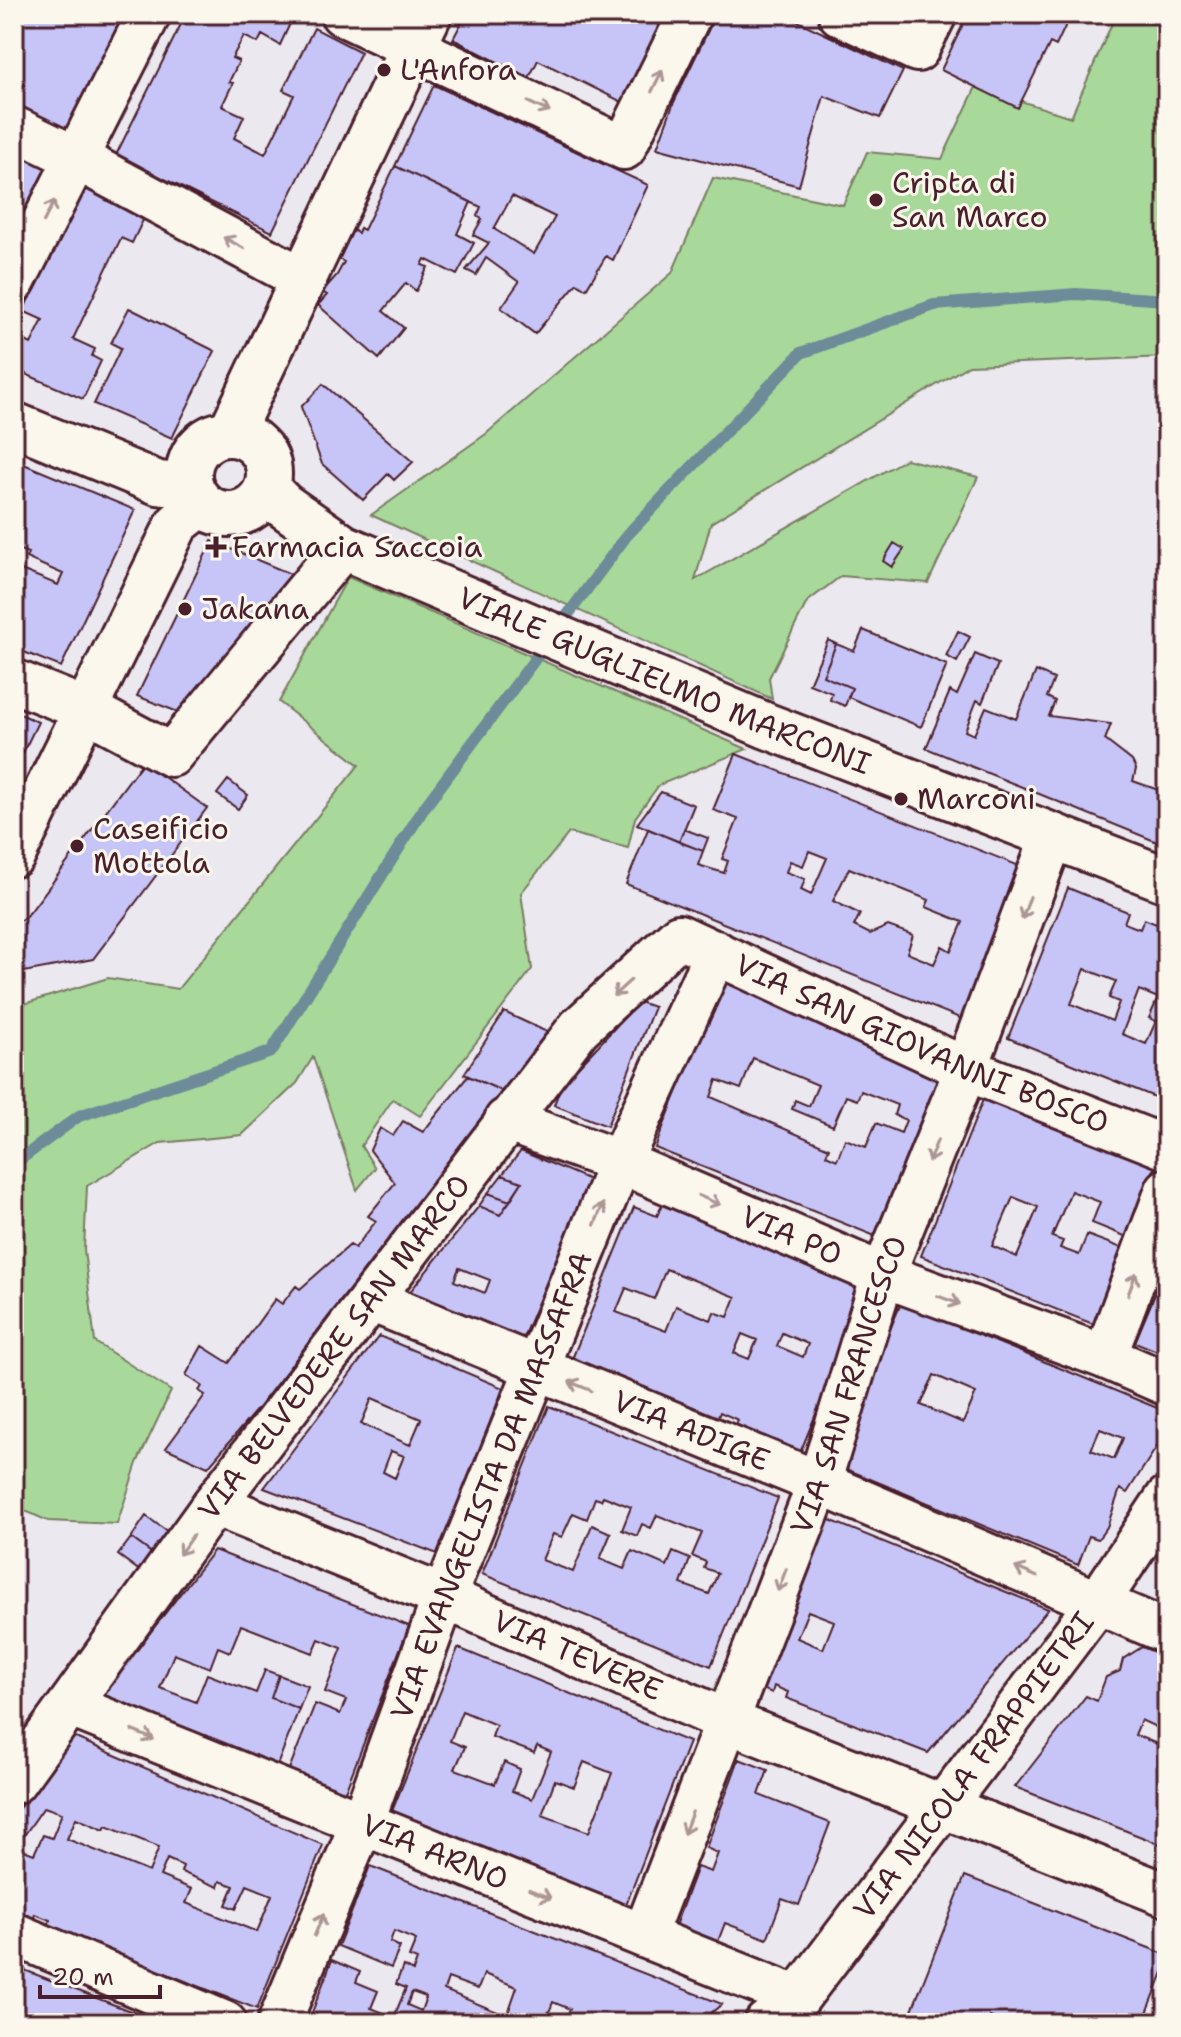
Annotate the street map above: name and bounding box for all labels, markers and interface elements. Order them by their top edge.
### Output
place label: L'Anfora [400,49,517,90]
marker: L'Anfora [375,61,393,79]
one-way arrow [650,69,665,93]
one-way arrow [527,100,551,115]
place label: Cripta di San Marco [892,162,1048,237]
marker: Cripta di San Marco [867,191,885,209]
one-way arrow [42,200,57,224]
one-way arrow [223,234,247,250]
place label: Farmacia Saccoia [232,526,483,567]
marker: Farmacia Saccoia [207,538,225,556]
street label: VIALE GUGLIELMO MARCONI [452,577,877,784]
place label: Jakana [201,588,310,629]
marker: Jakana [176,600,194,618]
place label: Marconi [917,778,1036,819]
marker: Marconi [892,790,910,808]
place label: Caseificio Mottola [93,808,229,883]
marker: Caseificio Mottola [68,837,86,855]
one-way arrow [1018,895,1032,920]
street label: VIA SAN GIOVANNI BOSCO [728,944,1115,1143]
one-way arrow [612,979,632,997]
one-way arrow [925,1138,939,1162]
street label: VIA BELVEDERE SAN MARCO [188,1166,480,1528]
one-way arrow [696,1194,721,1209]
street label: VIA PO [735,1195,849,1275]
one-way arrow [593,1202,607,1227]
street label: VIA SAN FRANCESCO [780,1230,917,1540]
street label: VIA EVANGELISTA DA MASSAFRA [380,1245,602,1725]
one-way arrow [1126,1272,1140,1297]
one-way arrow [936,1293,961,1308]
one-way arrow [568,1377,593,1392]
street label: VIA ADIGE [607,1380,776,1481]
one-way arrow [177,1533,194,1555]
one-way arrow [1015,1563,1039,1578]
one-way arrow [773,1567,788,1592]
street label: VIA TEVERE [486,1600,669,1710]
street label: VIA NICOLA FRAPPIETRI [844,1603,1104,1928]
one-way arrow [130,1729,155,1743]
street label: VIA ARNO [356,1804,514,1899]
one-way arrow [680,1810,694,1835]
one-way arrow [527,1888,552,1903]
one-way arrow [313,1913,328,1938]
scale bar [40,1949,160,1999]
text: 20 m [52,1961,114,1993]

